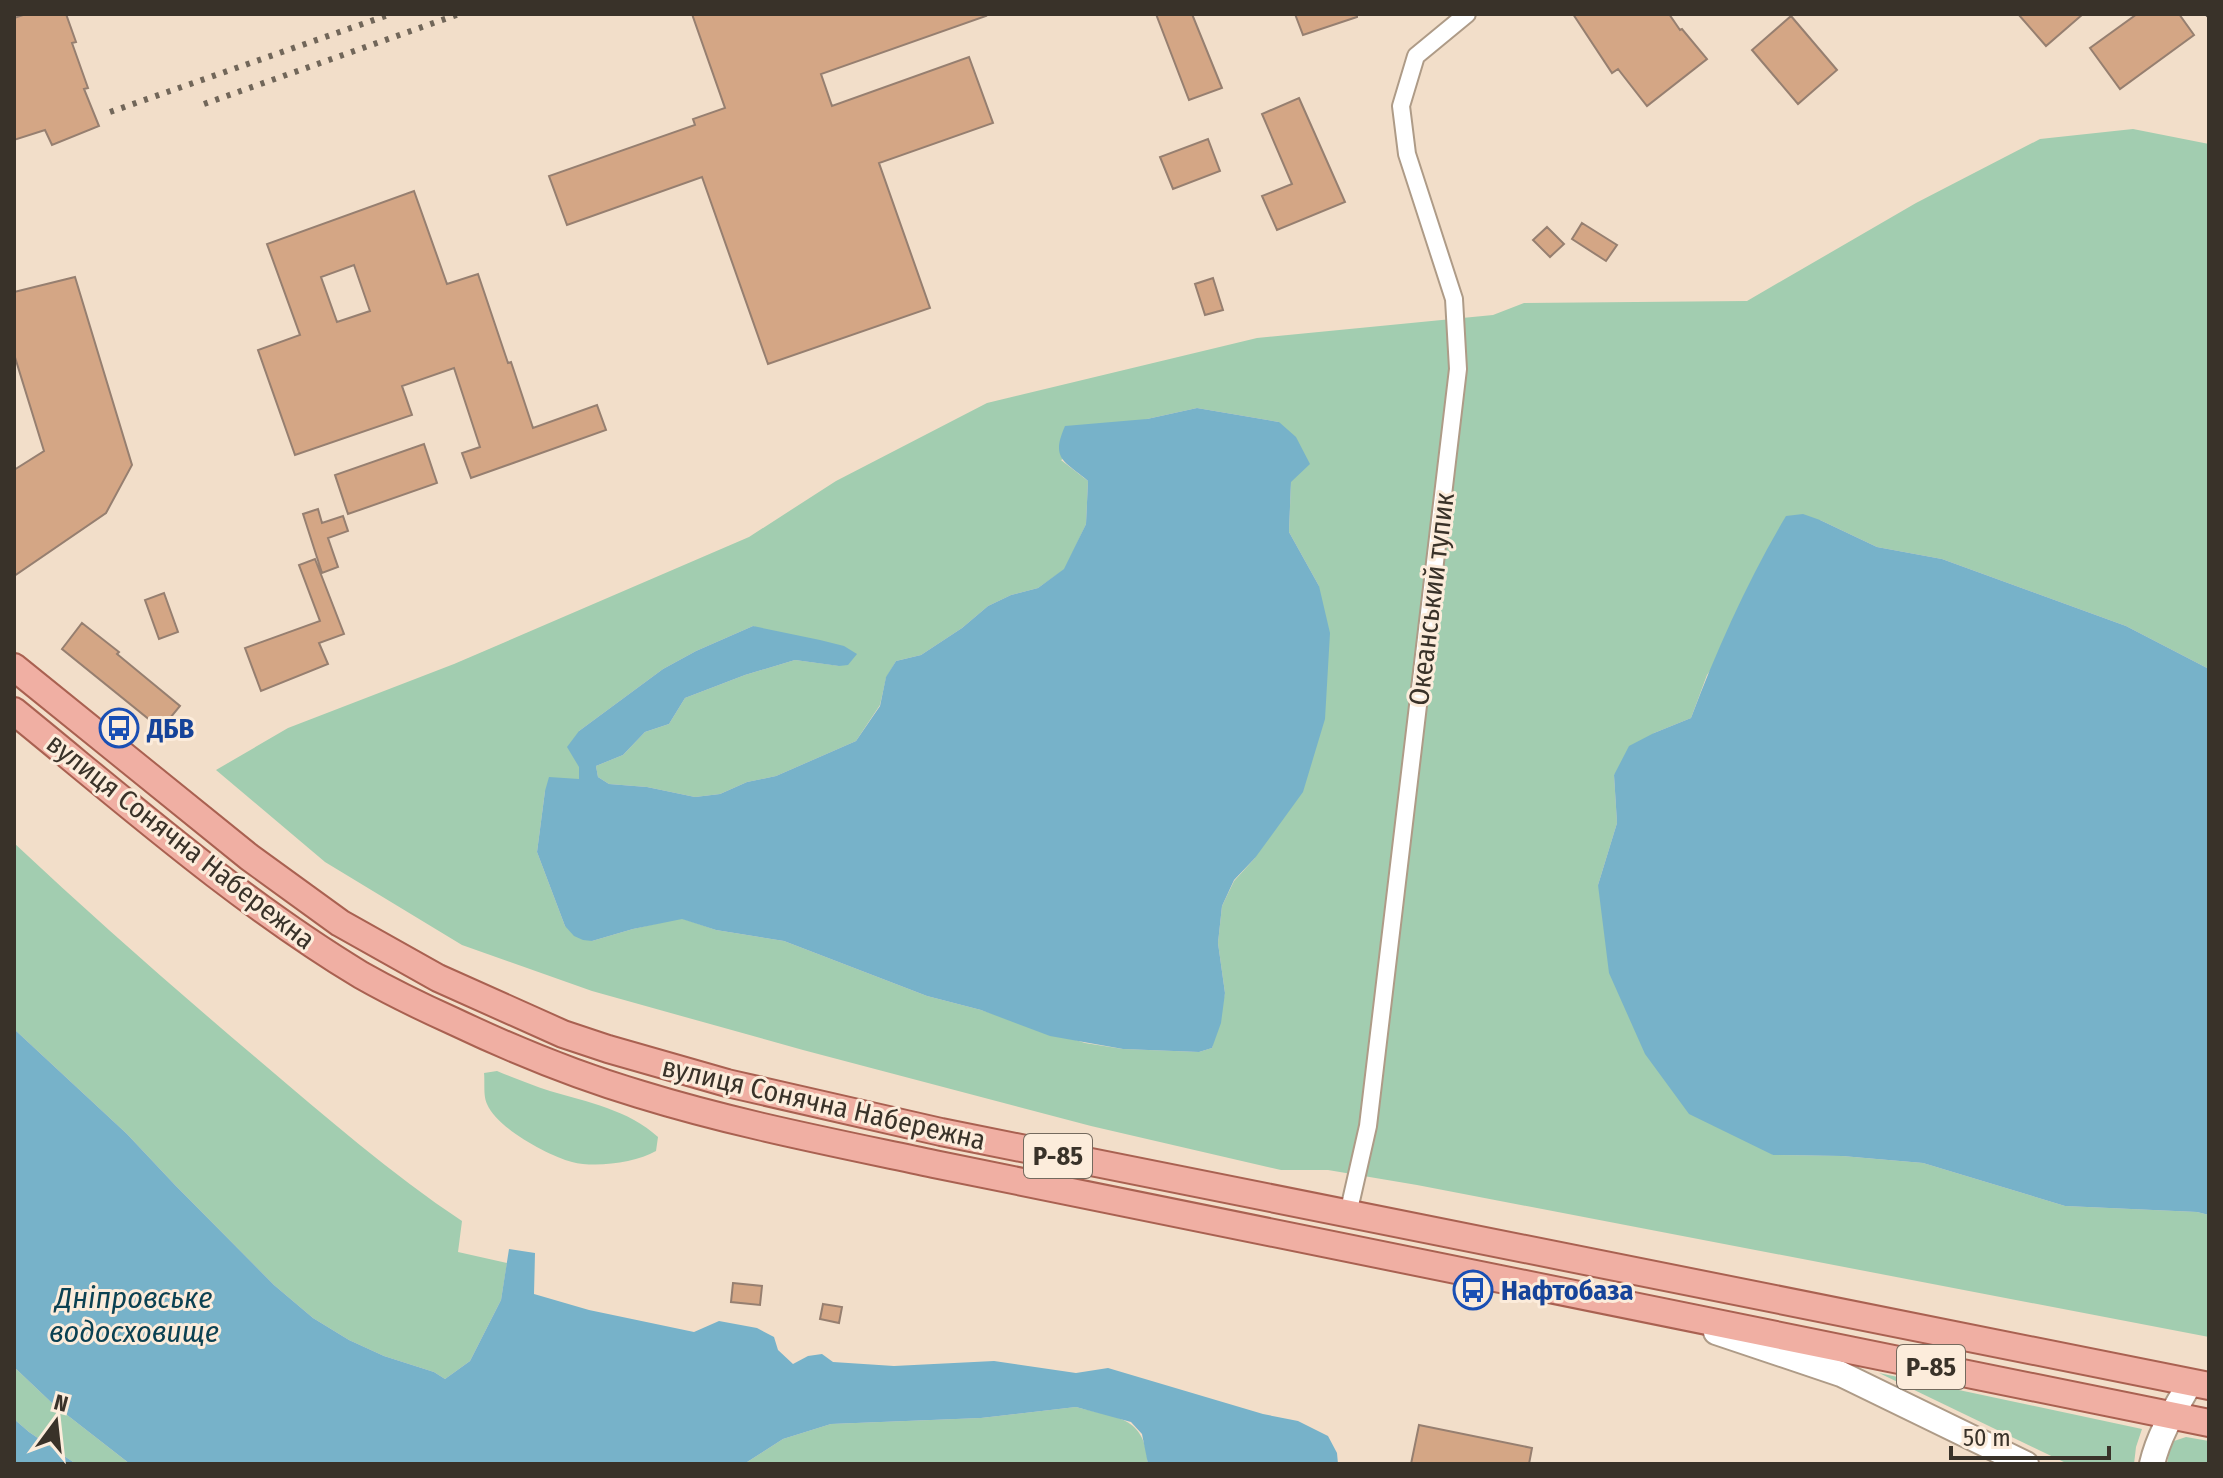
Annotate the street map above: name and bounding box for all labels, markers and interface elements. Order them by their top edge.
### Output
street label: Океанський тупик [1402,491,1461,707]
bus stop icon: ДБВ [98,707,140,749]
place label: ДБВ [146,712,194,745]
street label: вулиця Сонячна Набережна [40,727,321,956]
street label: вулиця Сонячна Набережна [659,1050,989,1157]
road number: Р-85 [1024,1134,1092,1178]
bus stop icon: Нафтобаза [1452,1269,1494,1311]
place label: Нафтобаза [1501,1274,1633,1307]
water label: Дніпровське водосховище [49,1280,219,1350]
road number: Р-85 [1897,1345,1965,1389]
north arrow [16,1382,96,1462]
text: N [51,1388,71,1418]
scale bar [1951,1410,2109,1460]
text: 50 m [1963,1424,2011,1452]

